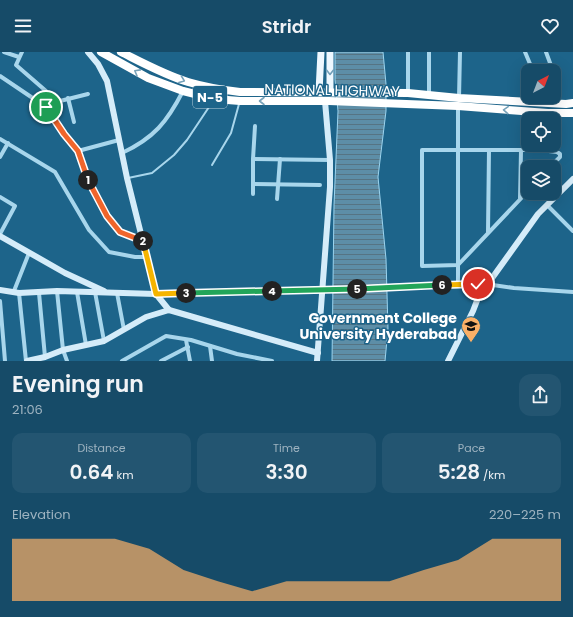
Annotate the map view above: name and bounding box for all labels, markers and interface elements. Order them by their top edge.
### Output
text: Stridr [262,14,311,39]
icon: menu [12,15,34,37]
icon: heart [539,15,561,37]
north arrow [521,64,561,104]
map controls [521,64,561,200]
one-way arrow [134,69,141,77]
one-way arrow [326,69,334,75]
one-way arrow [178,75,185,83]
street label: NATIONAL HIGHWAY [264,79,400,101]
road number: N-5 [193,86,227,108]
pin [29,90,63,124]
icon: arrive [35,96,57,118]
one-way arrow [259,97,265,105]
one-way arrow [503,106,509,115]
button: locate [521,112,561,152]
button: layers [521,160,561,200]
pin: 1 [78,170,98,190]
text: 1 [86,172,90,188]
pin: 2 [133,231,153,251]
text: 2 [140,233,146,249]
pin [461,267,495,301]
icon: check [467,273,489,295]
pin: 6 [432,275,452,295]
text: 6 [438,277,446,293]
pin: 5 [347,279,367,299]
pin: 4 [262,281,282,301]
text: 5 [353,281,361,297]
pin: 3 [176,283,196,303]
text: 4 [268,283,276,299]
text: 3 [183,285,189,301]
place label: Government College University Hyderabad [300,308,457,344]
school or university icon: Government College University Hyderabad [460,315,482,343]
text: Evening run [12,369,144,400]
button: share [519,374,561,416]
text: 21:06 [12,400,43,419]
text: Distance [77,440,126,456]
text: Time [273,440,300,456]
text: Pace [458,440,485,456]
text: 0.64 [69,458,114,486]
text: 3:30 [265,458,308,486]
text: 5:28 [438,458,480,486]
text: km [114,467,134,483]
text: /km [480,467,505,483]
text: Elevation [12,505,71,524]
text: 220–225 m [489,505,561,524]

